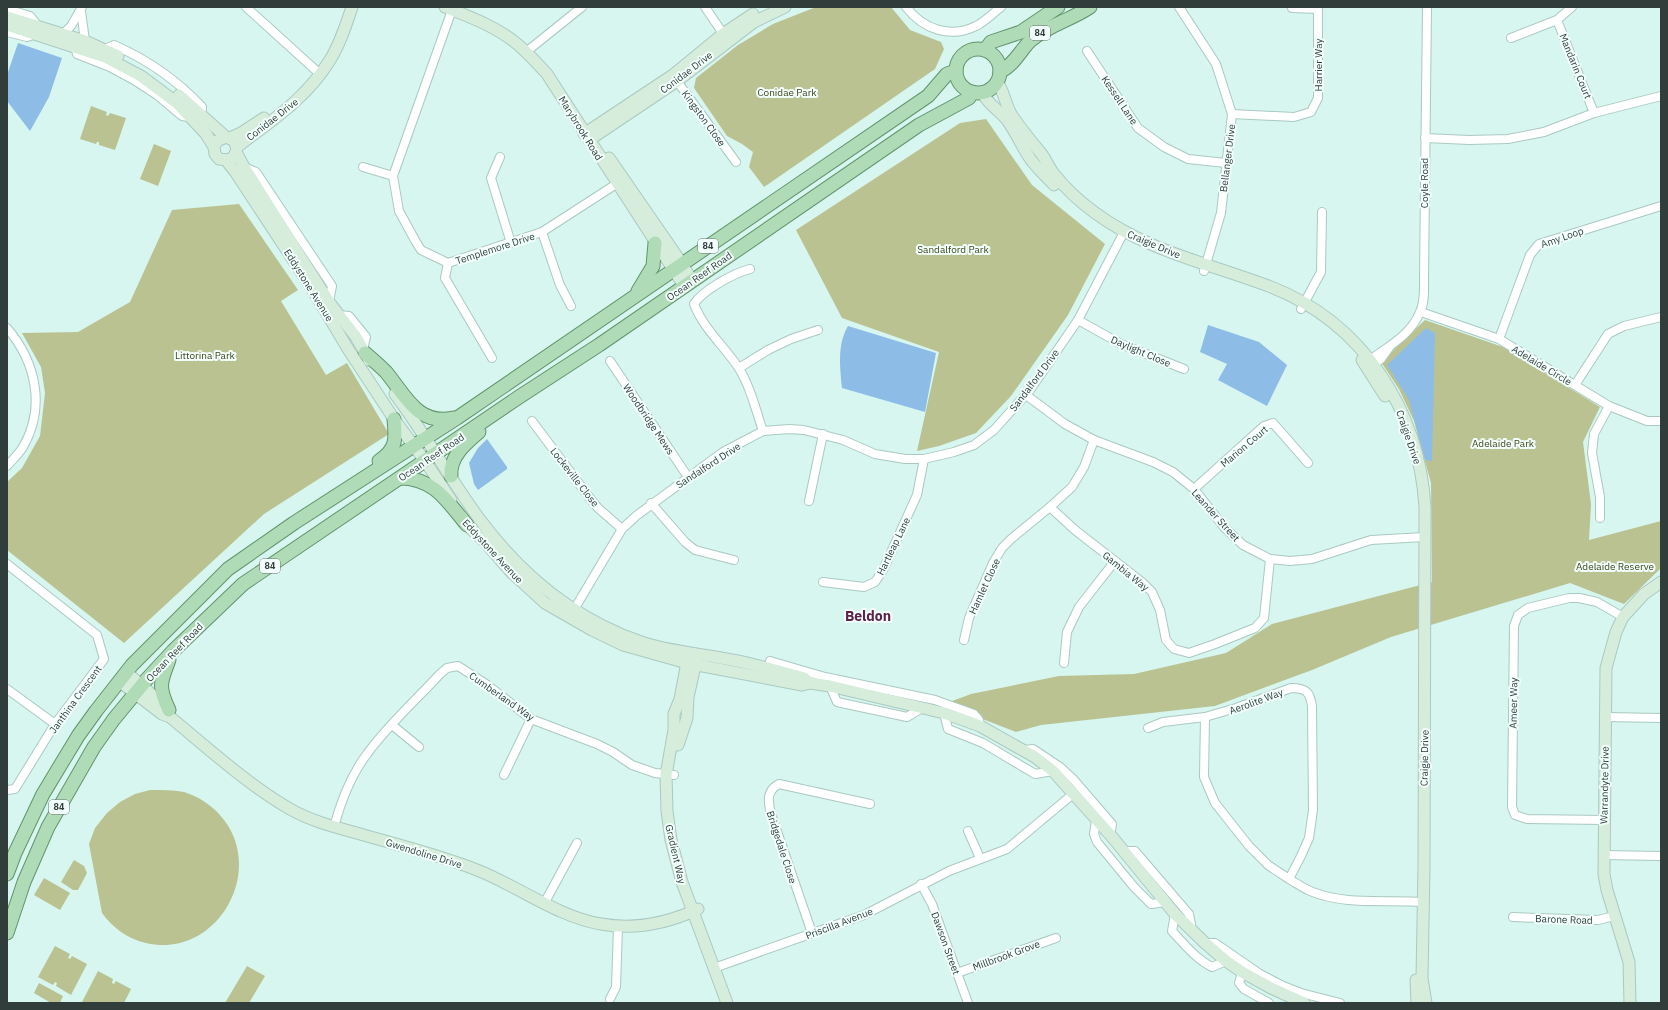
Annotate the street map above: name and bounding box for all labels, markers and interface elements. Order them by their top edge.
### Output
road number: 84 [1030,26,1050,40]
street label: Mandarin Court [1557,32,1595,101]
street label: Harrier Way [1312,39,1325,91]
street label: Conidae Drive [658,48,715,96]
street label: Kessell Lane [1099,73,1141,128]
park label: Conidae Park [757,86,817,99]
street label: Kingston Close [679,88,729,149]
street label: Marybrook Road [556,94,606,163]
street label: Conidae Drive [244,95,301,144]
street label: Bellanger Drive [1217,123,1238,193]
street label: Coyle Road [1418,158,1431,208]
street label: Amy Loop [1539,224,1585,251]
street label: Craigie Drive [1125,227,1183,262]
street label: Templemore Drive [454,229,537,267]
road number: 84 [698,239,718,253]
park label: Sandalford Park [917,243,989,256]
street label: Eddystone Avenue [281,247,336,324]
street label: Ocean Reef Road [664,249,734,304]
street label: Daylight Close [1109,333,1173,370]
street label: Adelaide Circle [1509,342,1574,389]
street label: Sandalford Drive [1007,346,1062,414]
park label: Littorina Park [175,349,236,362]
street label: Woodbridge Mews [620,381,677,457]
street label: Craigie Drive [1393,408,1424,466]
street label: Marion Court [1218,422,1271,470]
street label: Ocean Reef Road [396,431,467,484]
park label: Adelaide Park [1472,437,1535,450]
street label: Sandalford Drive [673,439,743,491]
street label: Lockeville Close [547,445,602,510]
street label: Leander Street [1189,486,1243,545]
street label: Hartleap Lane [874,515,913,577]
street label: Eddystone Avenue [460,517,526,587]
street label: Gambia Way [1100,549,1152,594]
street label: Hamlet Close [966,556,1003,616]
road number: 84 [260,559,280,573]
park label: Adelaide Reserve [1576,560,1655,573]
district label: Beldon [845,607,891,625]
street label: Ocean Reef Road [143,620,206,684]
street label: Janthina Crescent [46,662,105,736]
street label: Cumberland Way [467,669,537,724]
street label: Ameer Way [1507,677,1520,729]
street label: Aerolite Way [1227,686,1285,717]
street label: Craigie Drive [1418,729,1432,786]
street label: Warrandyte Drive [1597,745,1612,824]
road number: 84 [49,800,69,814]
street label: Bridgedale Close [764,809,800,886]
street label: Gradient Way [662,823,689,885]
street label: Gwendoline Drive [384,836,464,871]
street label: Priscilla Avenue [804,904,875,942]
street label: Dawson Street [928,910,963,977]
street label: Barone Road [1535,912,1593,927]
street label: Millbrook Grove [971,937,1042,974]

